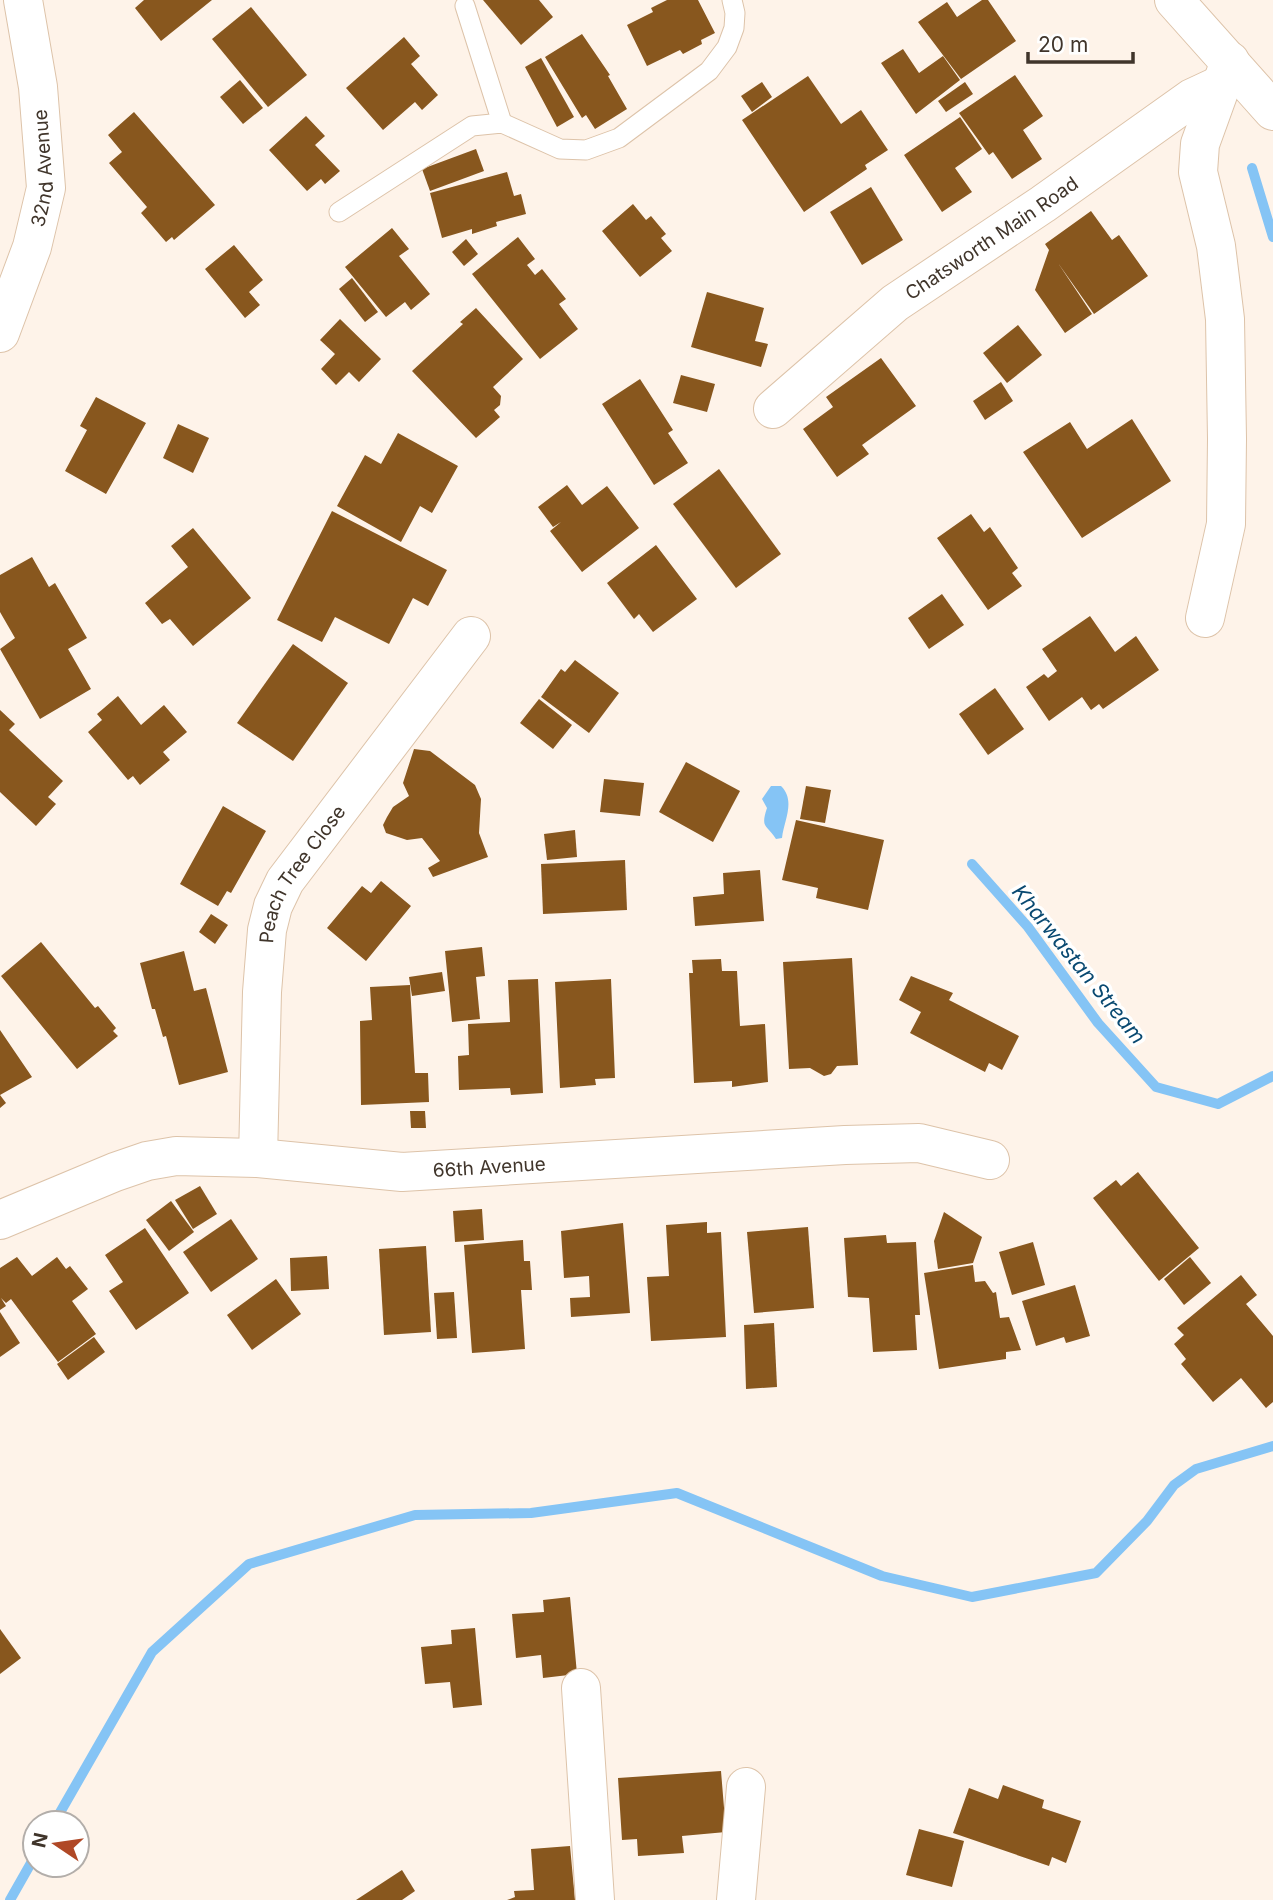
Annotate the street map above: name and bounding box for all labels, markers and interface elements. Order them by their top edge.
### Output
scale bar [1028,21,1133,65]
text: 20 m [1038,32,1088,57]
street label: 32nd Avenue [26,109,58,229]
street label: Chatsworth Main Road [901,171,1082,304]
street label: Peach Tree Close [254,801,350,944]
water label: Kharwastan Stream [1007,879,1151,1049]
street label: 66th Avenue [432,1152,546,1182]
north arrow [21,1809,91,1879]
text: N [27,1831,53,1850]

